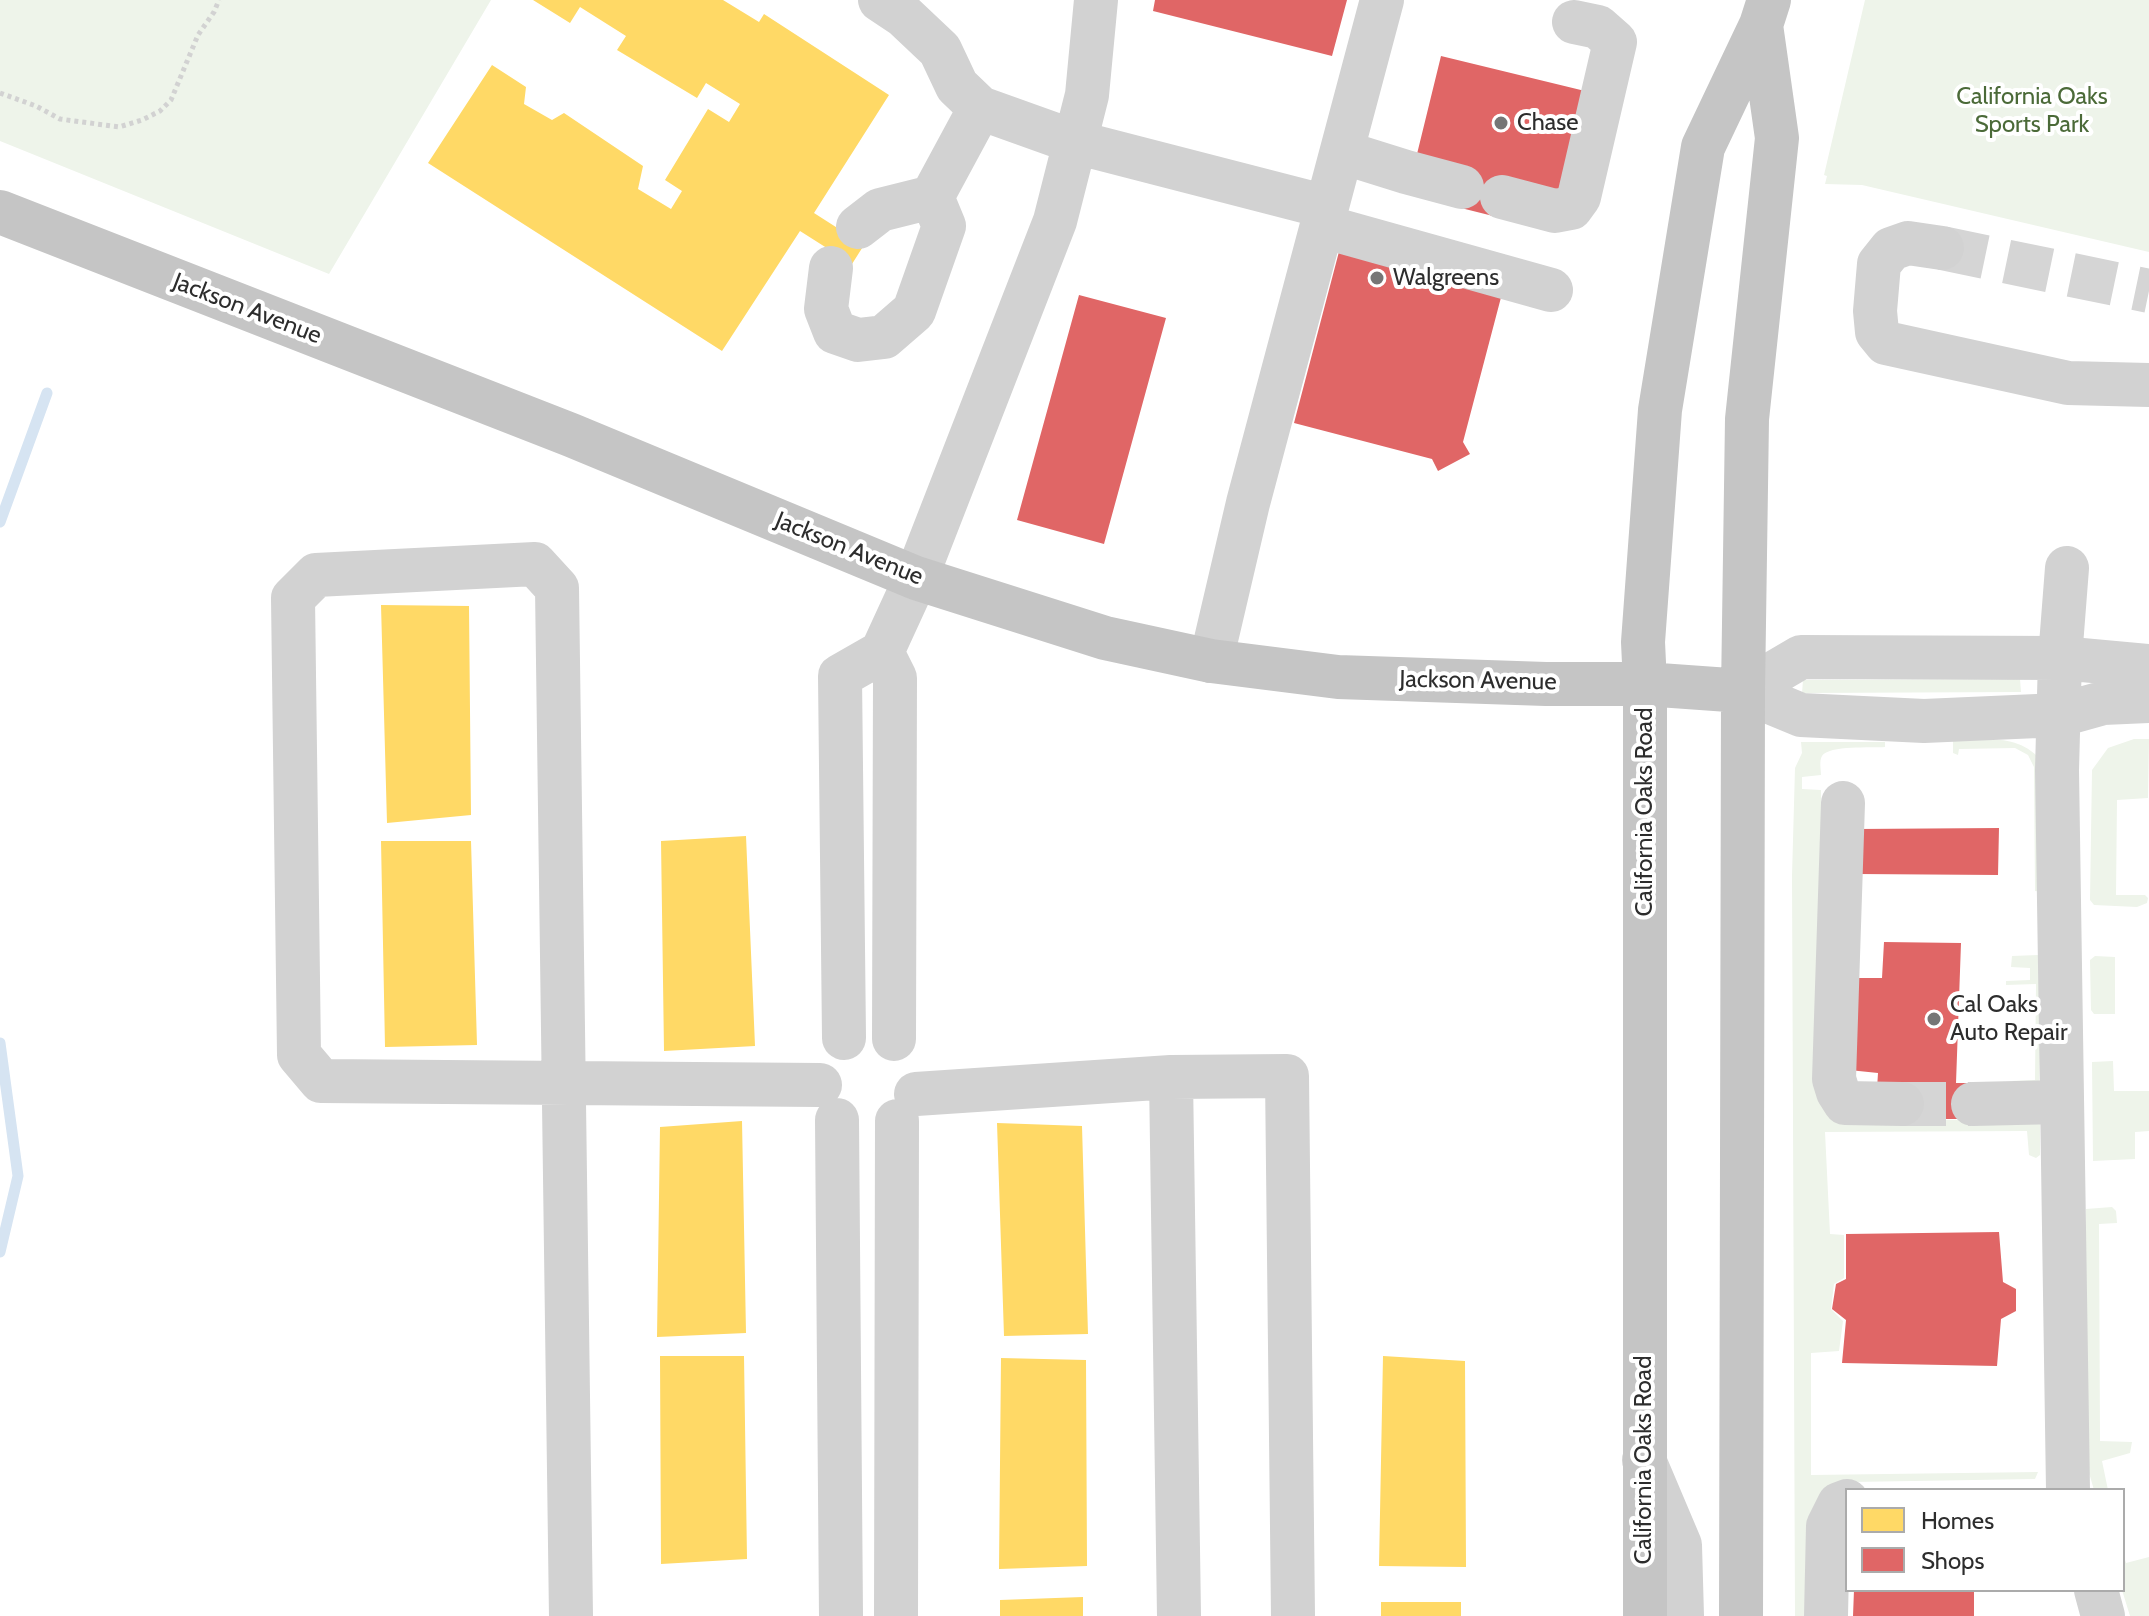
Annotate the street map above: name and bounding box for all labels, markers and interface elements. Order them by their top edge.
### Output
park label: California Oaks Sports Park [1956,83,2108,139]
place label: Chase [1517,109,1579,137]
marker: Chase [1492,114,1510,132]
place label: Walgreens [1393,264,1499,292]
street label: Jackson Avenue [169,267,325,351]
marker: Walgreens [1368,269,1386,287]
street label: Jackson Avenue [771,506,927,592]
street label: Jackson Avenue [1399,665,1557,697]
street label: California Oaks Road [1631,708,1659,916]
place label: Cal Oaks Auto Repair [1950,991,2068,1047]
marker: Cal Oaks Auto Repair [1925,1010,1943,1028]
street label: California Oaks Road [1630,1356,1658,1564]
legend [1845,1488,2125,1592]
text: Homes [1921,1506,1994,1535]
text: Shops [1921,1546,1984,1575]

